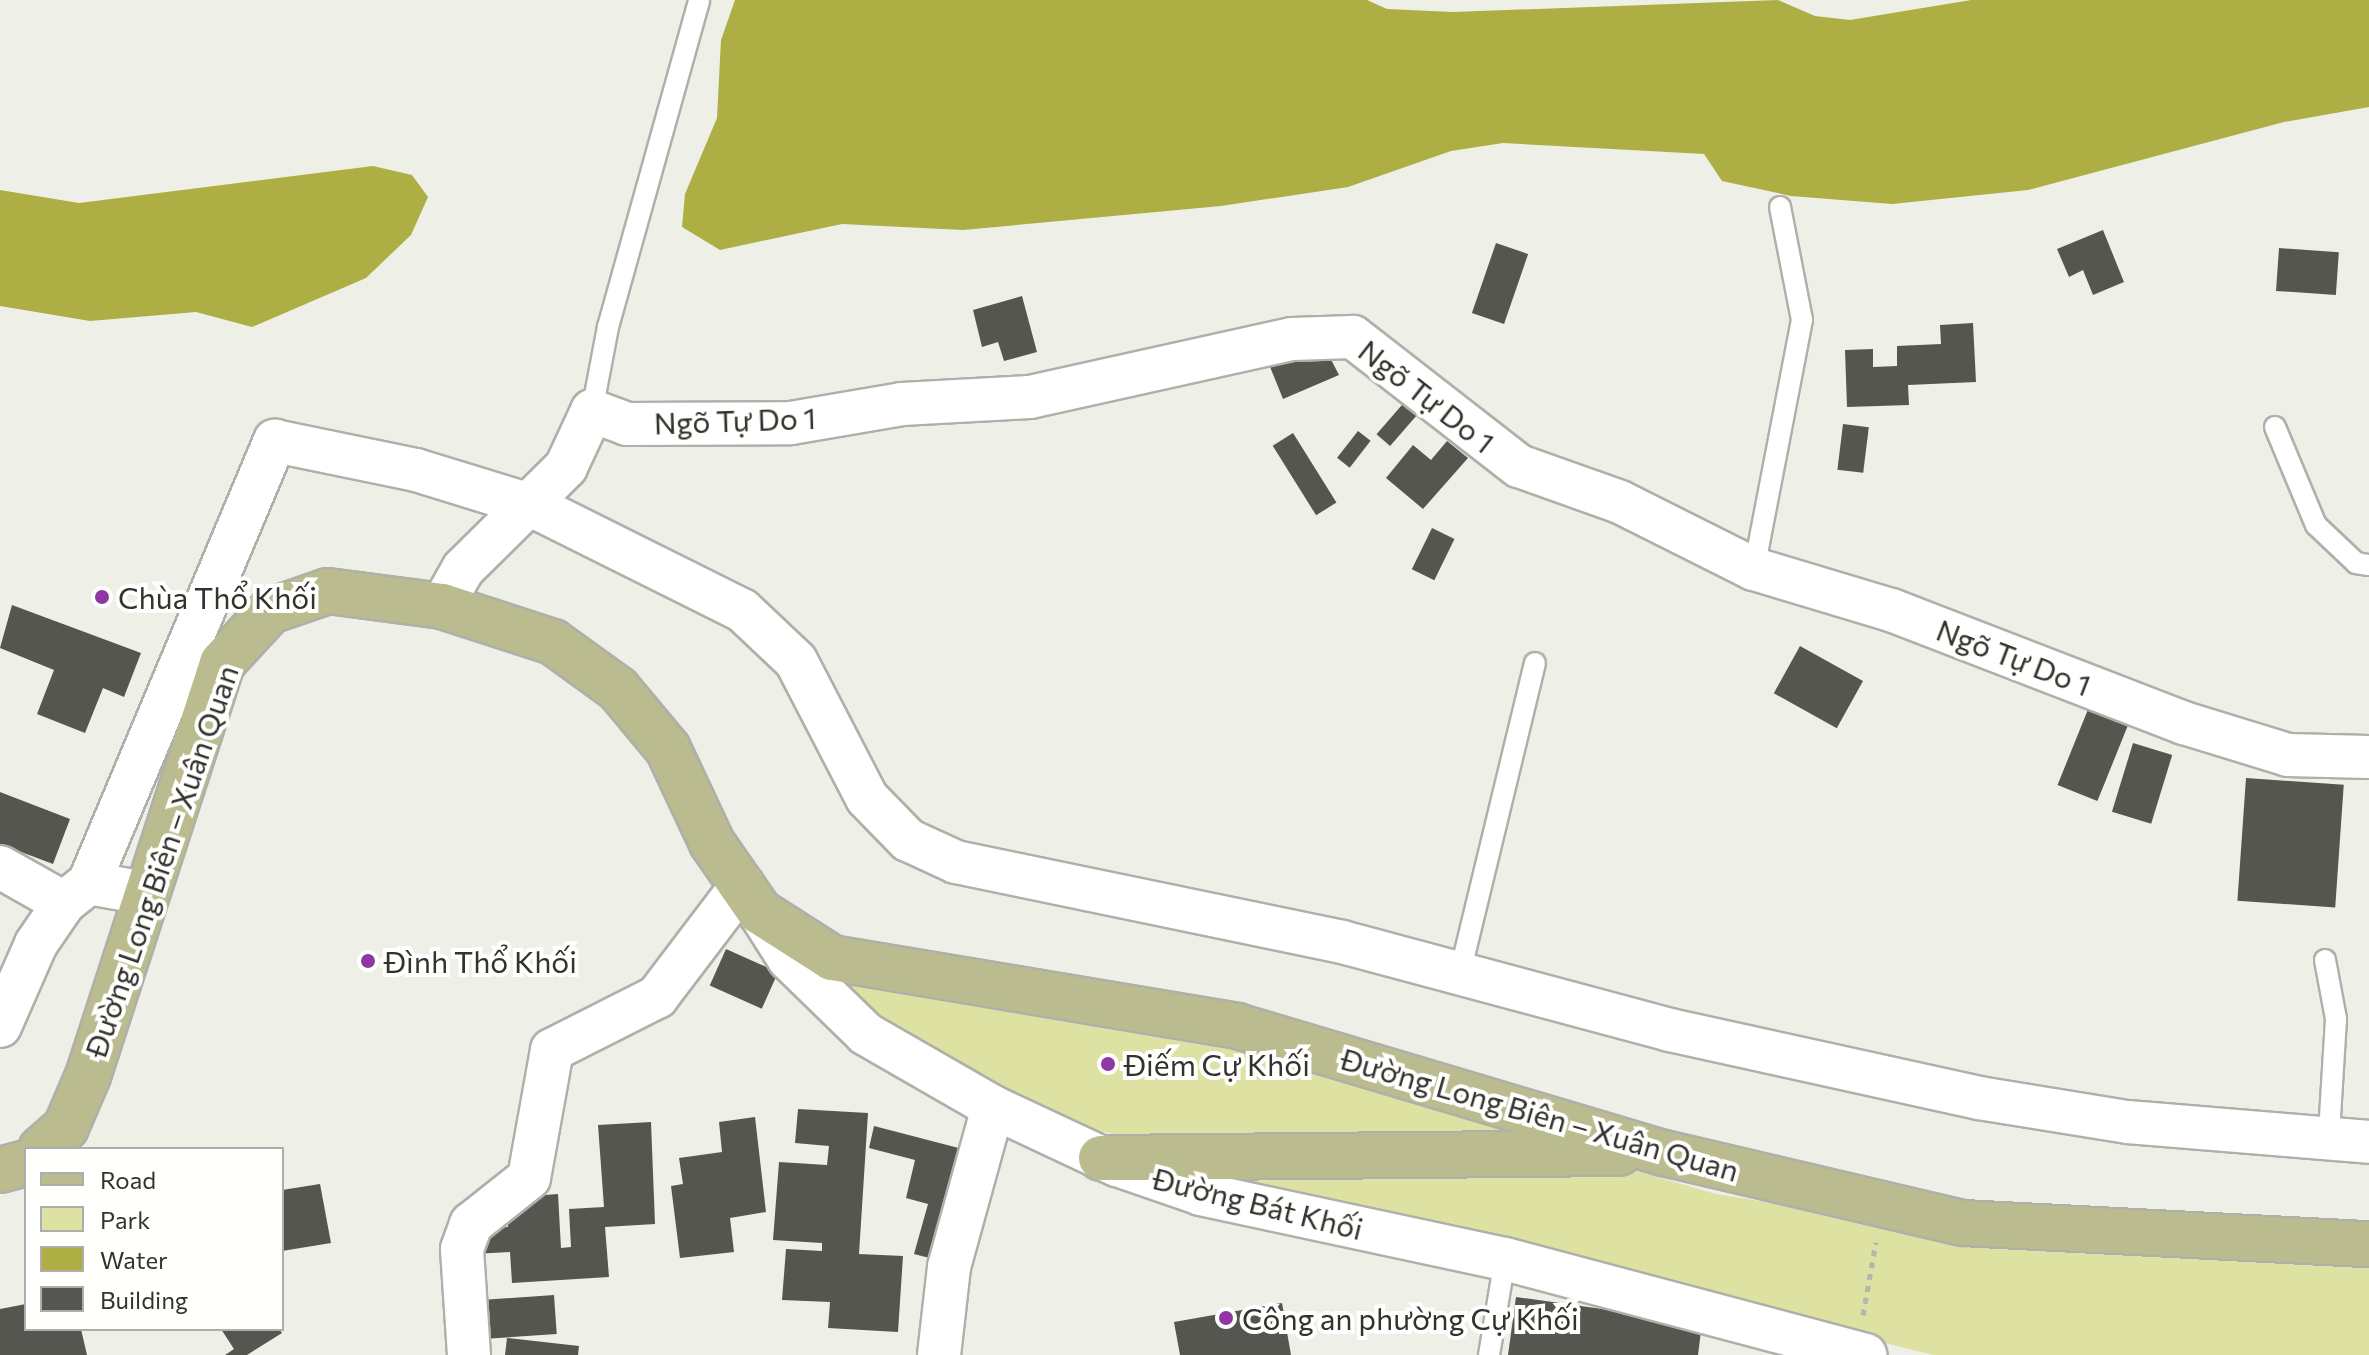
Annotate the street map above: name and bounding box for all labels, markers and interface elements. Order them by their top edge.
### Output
street label: Ngõ Tự Do 1 [1352,332,1502,460]
street label: Ngõ Tự Do 1 [653,399,817,441]
place label: Chùa Thổ Khối [118,579,317,615]
marker: Chùa Thổ Khối [93,588,111,606]
street label: Ngõ Tự Do 1 [1932,611,2096,703]
street label: Đường Long Biên – Xuân Quan [77,660,245,1062]
place label: Đình Thổ Khối [384,943,577,979]
marker: Đình Thổ Khối [359,952,377,970]
street label: Đường Long Biên – Xuân Quan [1337,1040,1743,1188]
place label: Điếm Cự Khối [1124,1046,1310,1082]
marker: Điếm Cự Khối [1099,1055,1117,1073]
legend [24,1147,284,1331]
street label: Đường Bát Khối [1149,1160,1367,1246]
text: Road [100,1165,156,1194]
text: Park [100,1205,150,1234]
text: Water [100,1245,168,1274]
text: Building [100,1285,188,1314]
place label: Công an phường Cự Khối [1242,1300,1579,1336]
marker: Công an phường Cự Khối [1217,1309,1235,1327]

